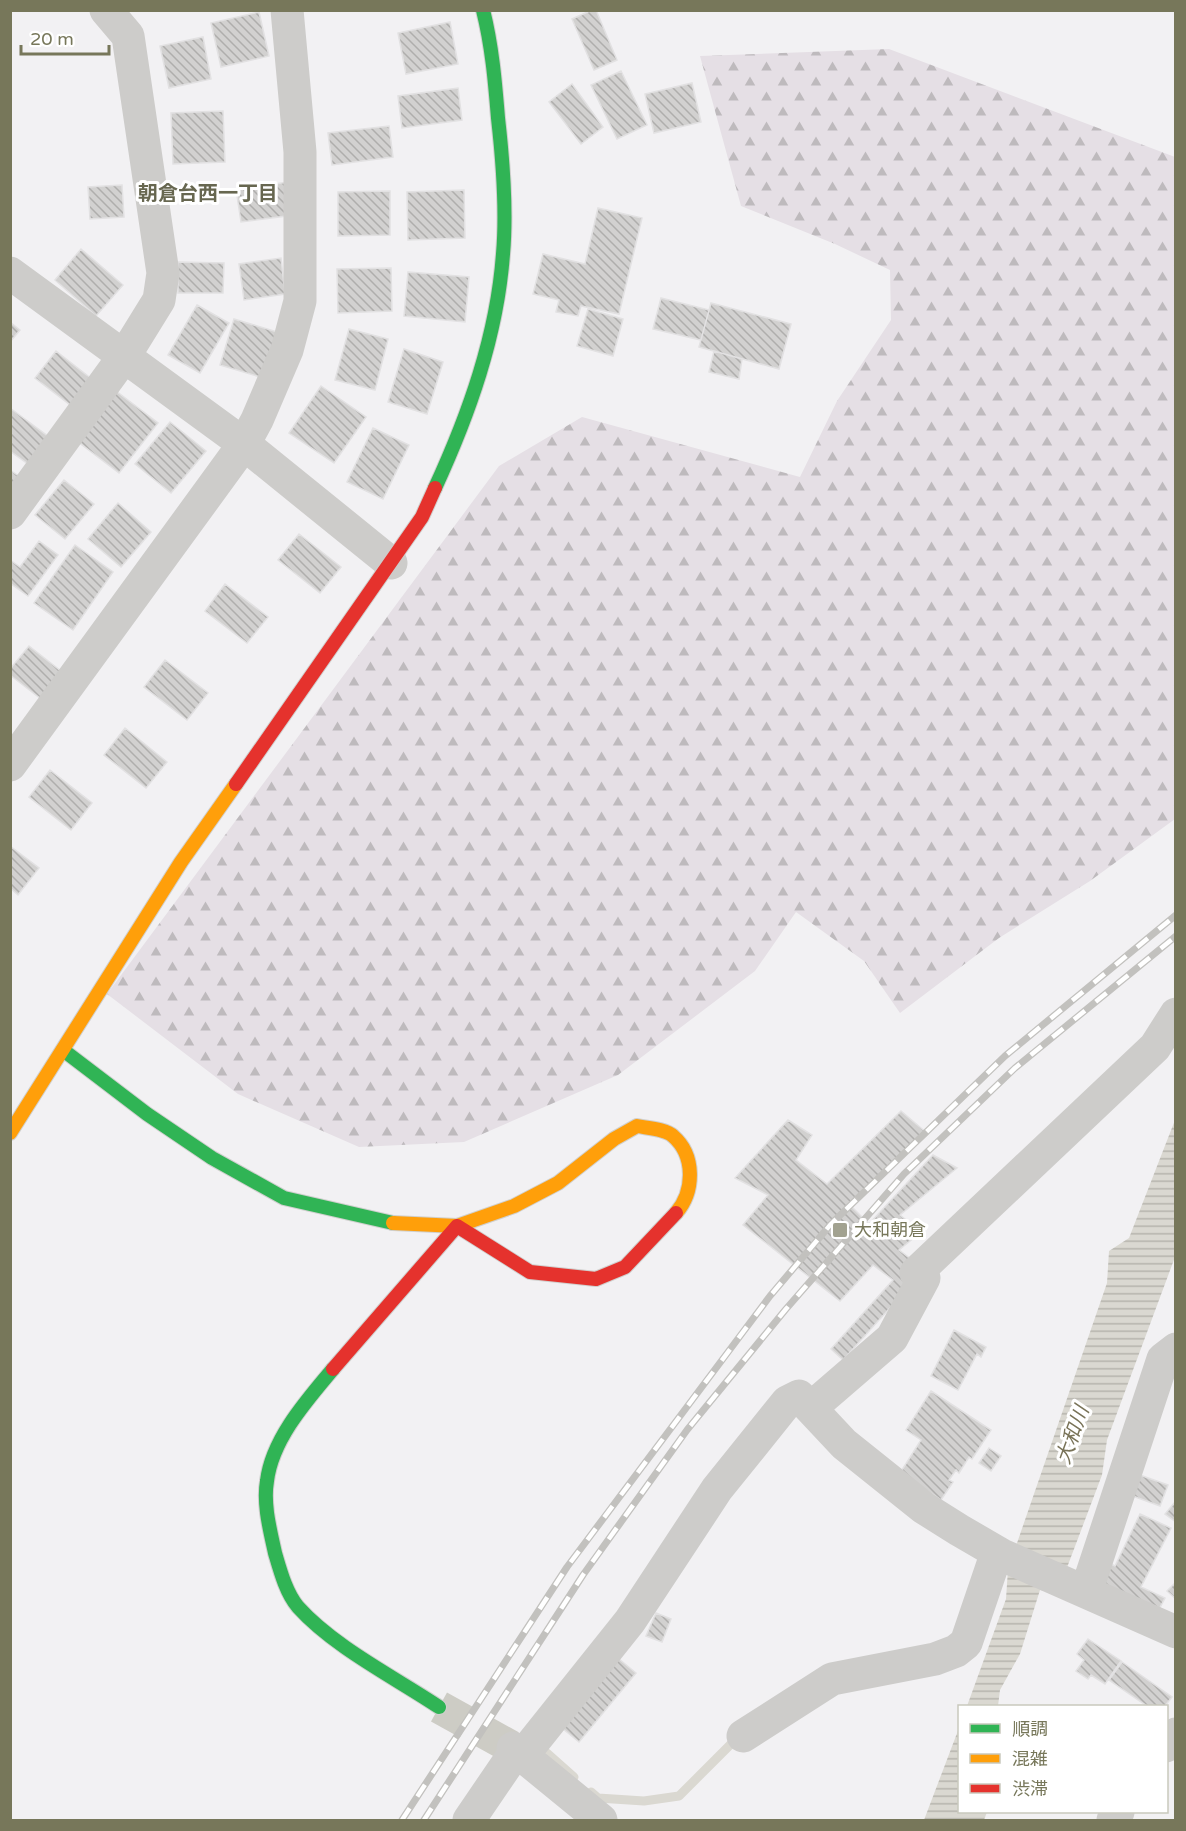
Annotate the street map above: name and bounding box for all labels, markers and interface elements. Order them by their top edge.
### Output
scale bar [21,18,110,56]
text: 20 m [30,28,74,50]
district label: 朝倉台西一丁目 [138,182,278,206]
place label: 大和朝倉 [854,1219,926,1241]
marker: 大和朝倉 [831,1221,849,1239]
water label: 大和川 [1051,1401,1095,1467]
legend [958,1705,1168,1813]
text: 順調 [1012,1718,1048,1740]
text: 混雑 [1012,1748,1048,1770]
text: 渋滞 [1012,1778,1048,1800]

